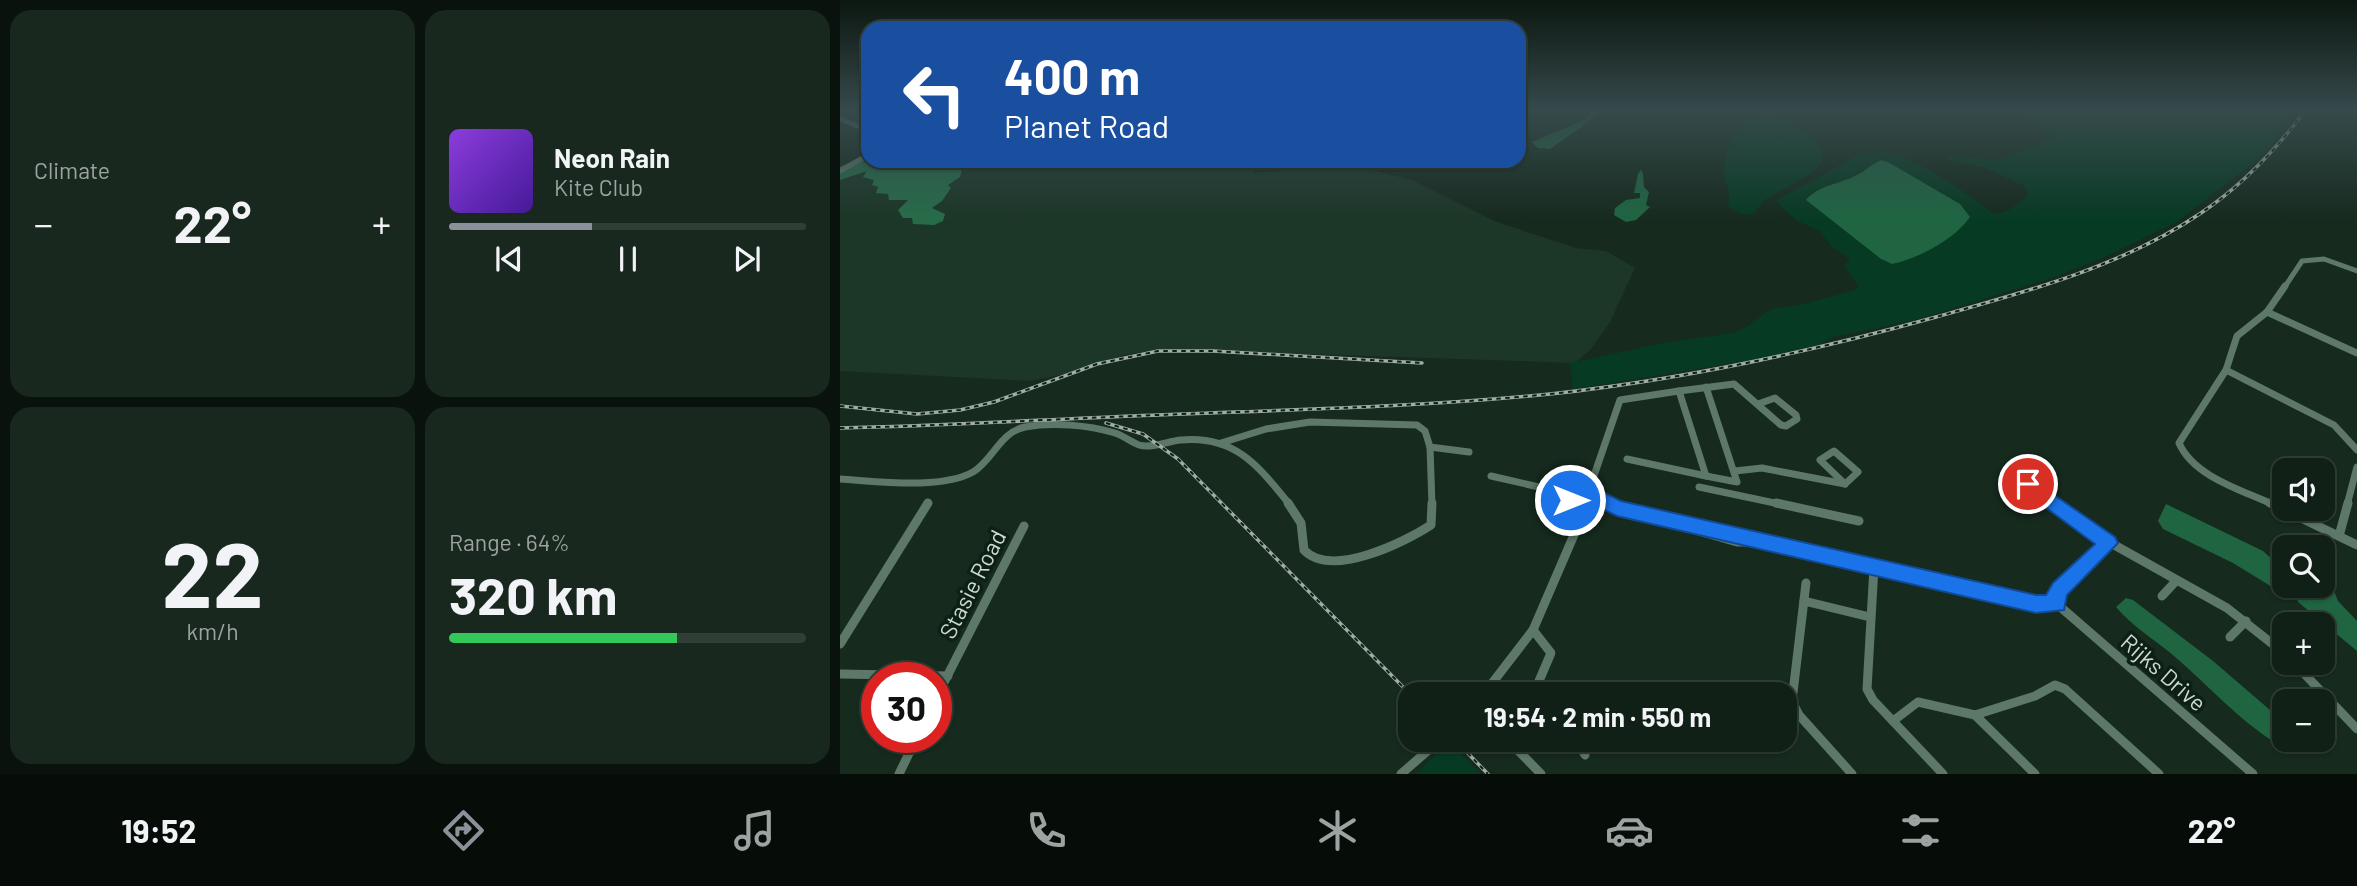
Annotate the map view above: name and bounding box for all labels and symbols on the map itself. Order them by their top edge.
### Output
pin [1998,454,2058,514]
position arrow [1533,463,1607,537]
street label: Stasie Road [933,525,1011,643]
street label: Rijks Drive [2116,627,2212,717]
speed limit sign: 30 [861,662,952,753]

